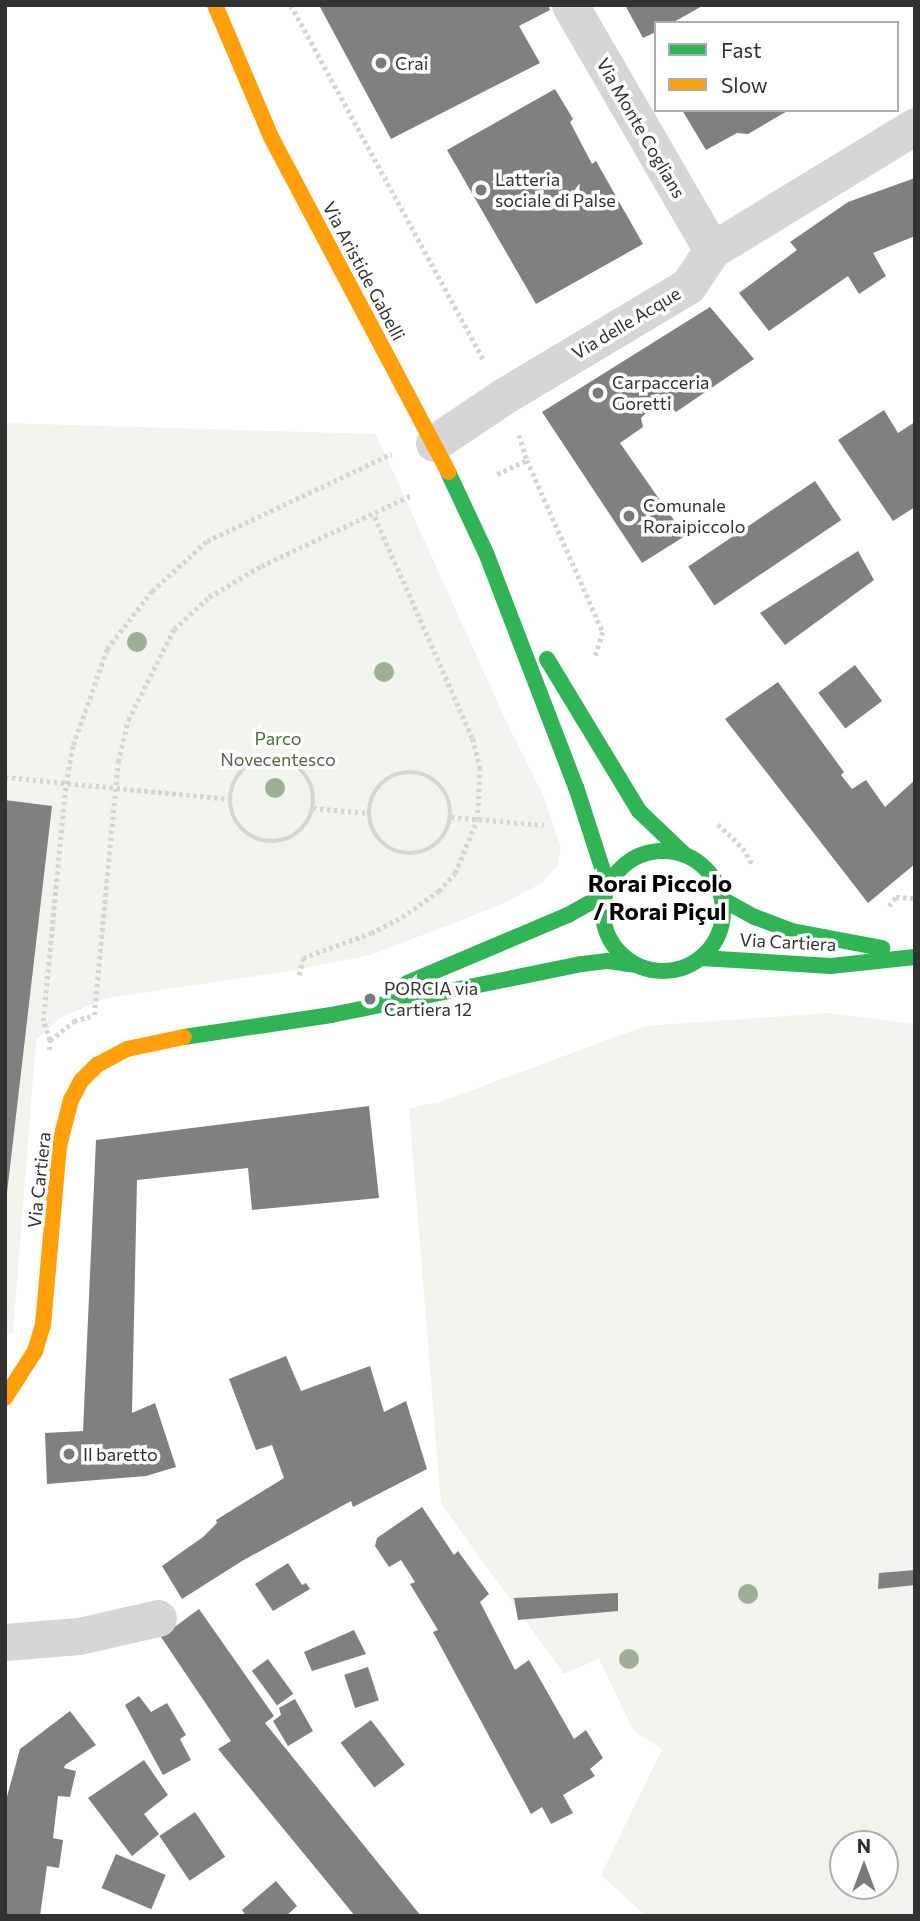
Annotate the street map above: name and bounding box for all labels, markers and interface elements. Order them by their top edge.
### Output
legend [654,21,899,112]
text: Fast [721,37,762,62]
place label: Crai [395,52,428,74]
street label: Via Monte Coglians [592,54,690,202]
marker: Crai [373,55,389,71]
text: Slow [721,72,768,97]
place label: Latteria sociale di Palse [495,169,616,212]
marker: Latteria sociale di Palse [473,182,489,198]
street label: Via Aristide Gabelli [318,198,410,344]
street label: Via delle Acque [568,282,684,364]
place label: Carpacceria Goretti [612,372,710,414]
marker: Carpacceria Goretti [590,385,606,401]
place label: Comunale Roraipiccolo [643,495,745,538]
marker: Comunale Roraipiccolo [621,508,637,524]
park label: Parco Novecentesco [220,728,336,770]
district label: Rorai Piccolo / Rorai Piçul [588,869,732,925]
street label: Via Cartiera [739,929,837,955]
place label: PORCIA via Cartiera 12 [384,978,478,1020]
marker: PORCIA via Cartiera 12 [362,991,378,1007]
street label: Via Cartiera [23,1131,55,1229]
place label: Il baretto [83,1443,158,1465]
marker: Il baretto [61,1446,77,1462]
north arrow [829,1830,899,1900]
text: N [857,1834,871,1857]

